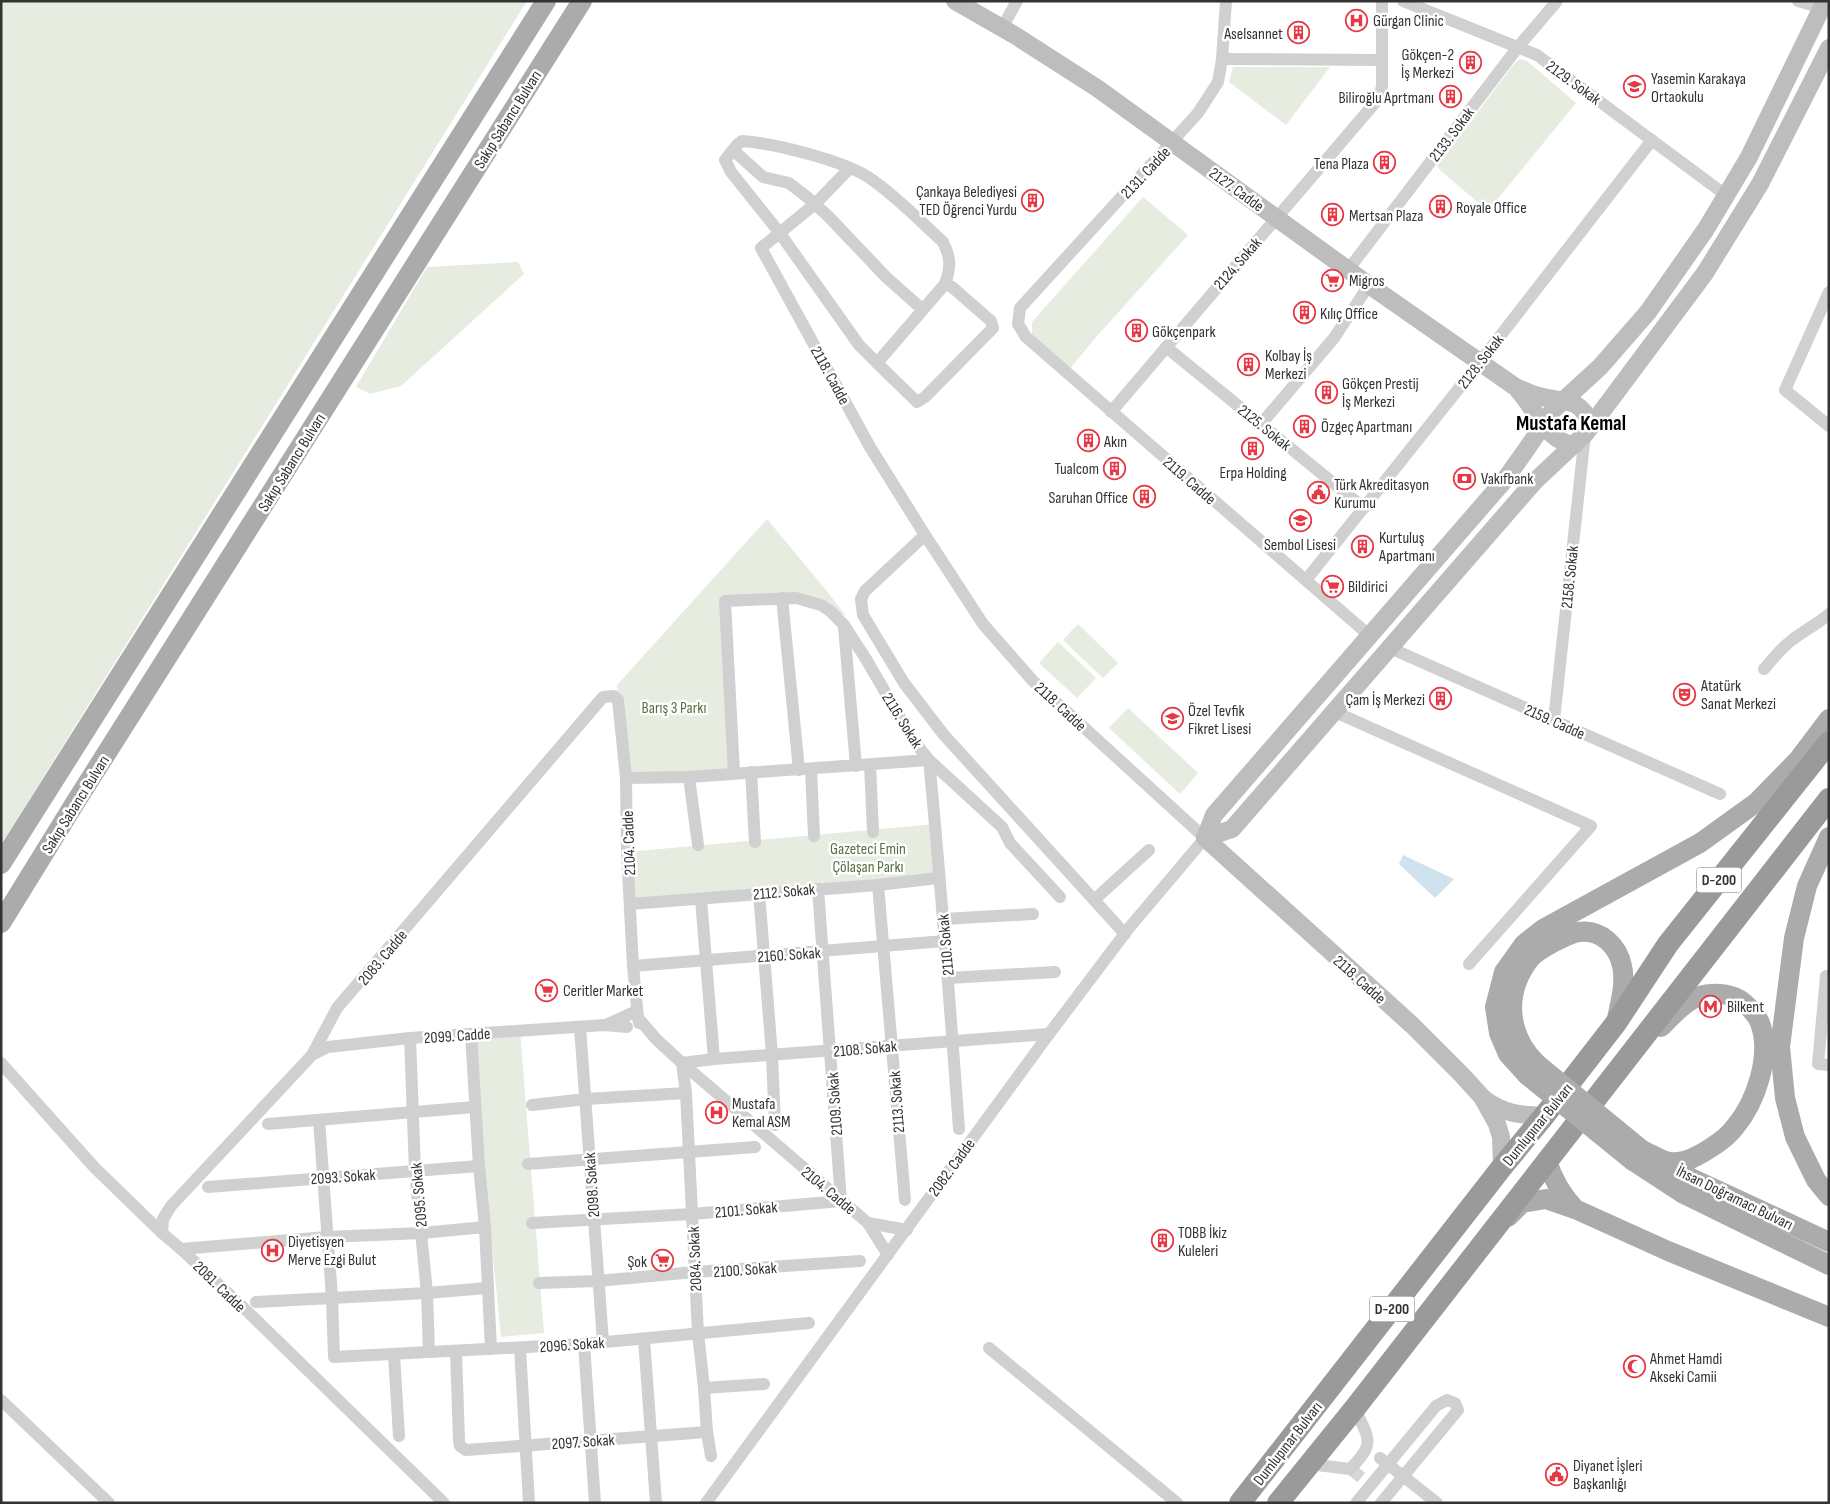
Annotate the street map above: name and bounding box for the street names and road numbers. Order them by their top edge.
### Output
street label: 2129. Sokak [1542,57,1604,109]
street label: Sakıp Sabancı Bulvarı [470,67,546,172]
street label: 2133. Sokak [1426,104,1479,166]
street label: 2131. Cadde [1117,143,1175,203]
street label: 2127. Cadde [1205,164,1267,216]
street label: 2124. Sokak [1210,234,1266,294]
street label: 2128. Sokak [1454,331,1508,393]
street label: 2118. Cadde [806,343,853,408]
street label: 2125. Sokak [1234,401,1294,455]
street label: Sakıp Sabancı Bulvarı [254,410,330,515]
street label: 2119. Cadde [1159,453,1219,509]
street label: 2158. Sokak [1558,545,1583,610]
street label: 2118. Cadde [1030,678,1090,736]
street label: 2116. Sokak [877,690,926,752]
street label: 2159. Cadde [1521,701,1588,744]
street label: Sakıp Sabancı Bulvarı [38,752,114,857]
street label: 2104. Cadde [619,810,640,876]
road number: D-200 [1696,868,1742,892]
street label: 2112. Sokak [752,880,816,905]
street label: 2110. Sokak [934,913,959,977]
street label: 2083. Cadde [355,926,412,990]
street label: 2160. Sokak [757,944,821,967]
street label: 2118. Cadde [1329,952,1389,1009]
street label: 2099. Cadde [423,1025,491,1048]
street label: 2108. Sokak [833,1037,898,1062]
street label: 2113. Sokak [886,1070,909,1133]
street label: 2109. Sokak [824,1072,847,1136]
street label: Dumlupınar Bulvarı [1499,1080,1577,1170]
street label: 2082. Cadde [925,1135,979,1200]
street label: 2098. Sokak [581,1152,604,1218]
street label: 2095. Sokak [407,1162,432,1228]
street label: İhsan Doğramacı Bulvarı [1673,1162,1796,1235]
street label: 2104. Cadde [797,1163,859,1219]
street label: 2093. Sokak [310,1166,376,1189]
street label: 2101. Sokak [714,1198,778,1223]
street label: 2084. Sokak [685,1226,706,1292]
street label: 2081. Cadde [189,1257,249,1317]
street label: 2100. Sokak [713,1259,777,1282]
road number: D-200 [1370,1296,1414,1322]
street label: 2096. Sokak [539,1334,605,1357]
street label: Dumlupınar Bulvarı [1250,1398,1327,1489]
street label: 2097. Sokak [551,1431,615,1454]

